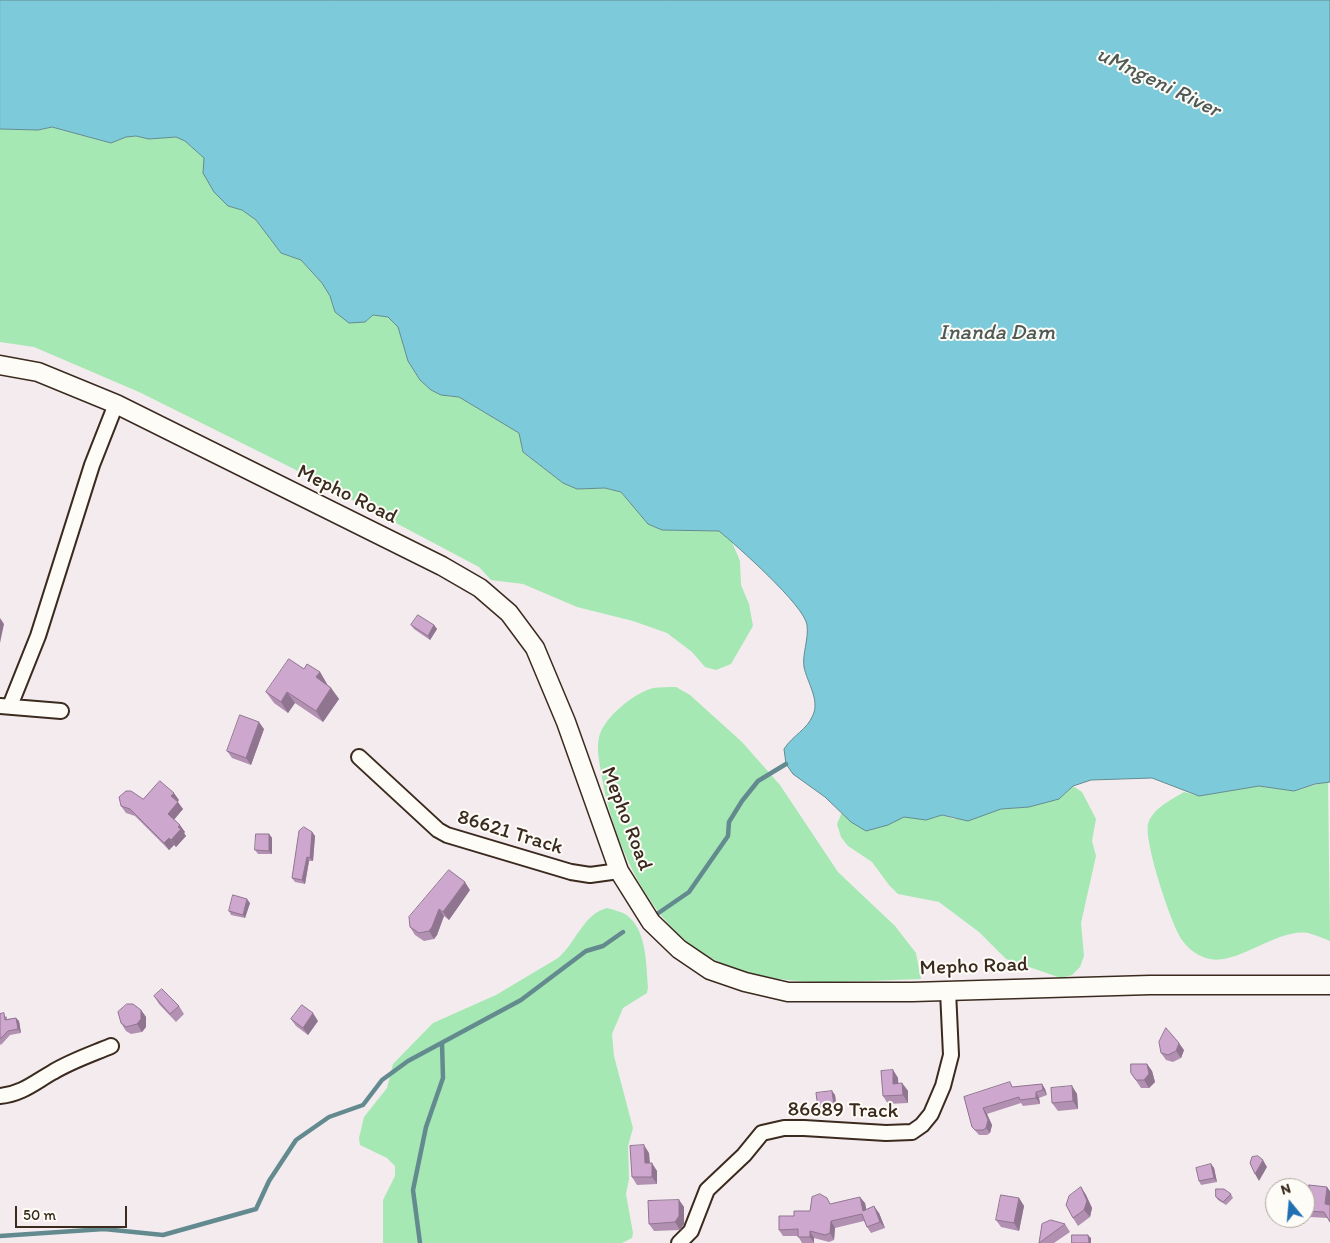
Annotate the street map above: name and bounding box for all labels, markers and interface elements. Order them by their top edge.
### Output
water label: uMngeni River [1092,42,1224,124]
water label: Inanda Dam [939,320,1055,346]
street label: Mepho Road [292,460,402,530]
street label: Mepho Road [595,764,657,874]
street label: 86621 Track [454,805,566,861]
street label: Mepho Road [919,953,1029,981]
street label: 86689 Track [787,1097,899,1125]
north arrow [1265,1178,1315,1228]
text: N [1279,1180,1293,1199]
scale bar [18,1196,130,1228]
text: 50 m [23,1206,56,1224]

